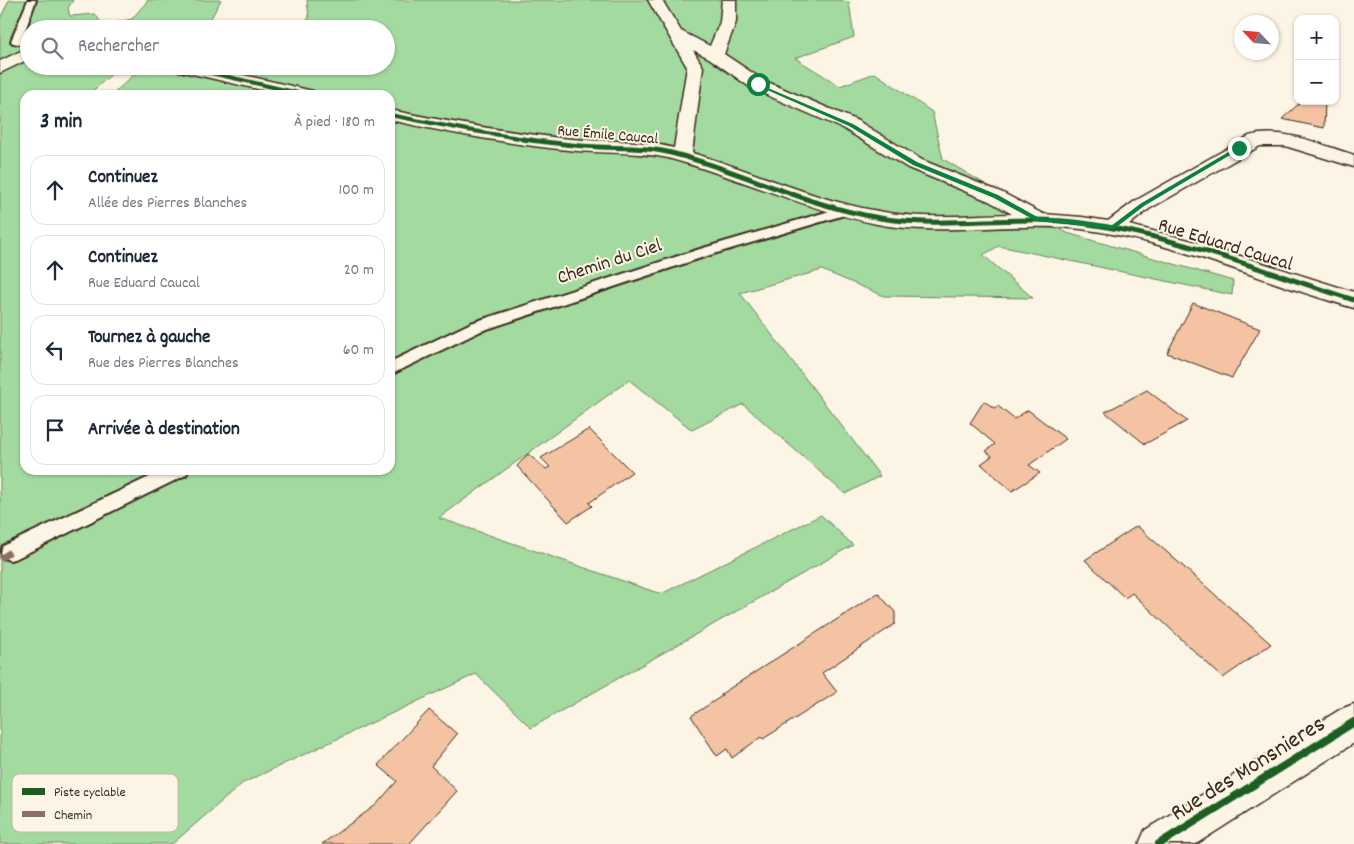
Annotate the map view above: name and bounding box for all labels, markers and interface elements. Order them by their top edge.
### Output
north arrow [1234,15,1279,60]
map controls [1294,15,1339,105]
button: + [1294,15,1339,60]
search box [20,20,395,75]
icon: search [38,34,66,62]
text: Rechercher [78,34,159,61]
button: − [1294,60,1339,105]
route start [747,73,770,96]
text: 3 min [40,108,82,138]
text: À pied · 180 m [294,111,375,134]
street label: Rue Émile Caucal [556,120,659,151]
route end [1228,137,1251,160]
text: Continuez [88,165,158,192]
icon: ahead [41,176,69,204]
text: 100 m [338,179,374,202]
text: Allée des Pierres Blanches [88,192,247,215]
street label: Rue Eduard Caucal [1154,212,1296,280]
street label: Chemin du Ciel [554,233,666,293]
text: Continuez [88,245,158,272]
icon: ahead [41,256,69,284]
text: 20 m [344,259,374,282]
text: Rue Eduard Caucal [88,272,200,295]
text: Tournez à gauche [88,325,210,352]
icon: left [41,336,69,364]
text: 60 m [343,339,374,362]
text: Rue des Pierres Blanches [88,352,239,375]
icon: arrive [41,416,69,444]
text: Arrivée à destination [88,417,240,444]
street label: Rue des Monsnieres [1165,708,1333,831]
legend [12,774,178,832]
text: Piste cyclable [54,783,126,803]
text: Chemin [54,806,92,826]

